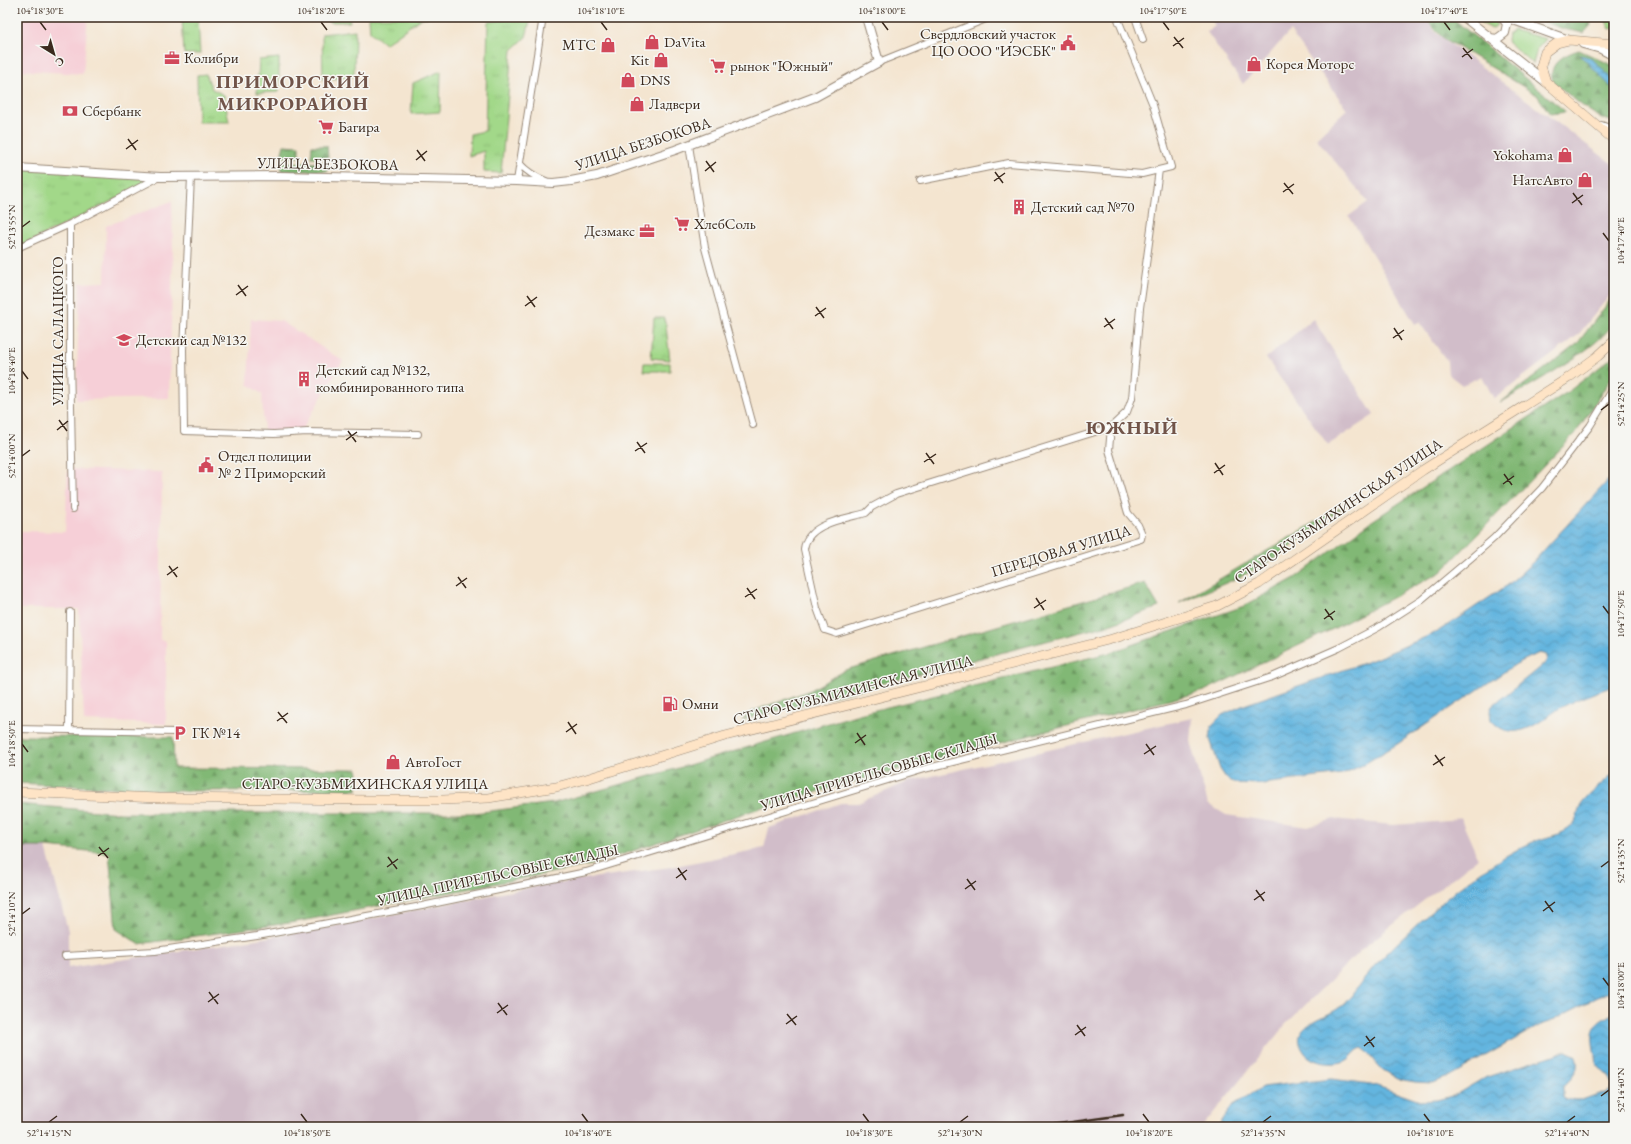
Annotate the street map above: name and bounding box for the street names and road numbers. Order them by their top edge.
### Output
street label: УЛИЦА БЕЗБОКОВА [572,112,714,175]
street label: УЛИЦА БЕЗБОКОВА [256,153,400,174]
street label: УЛИЦА САЛАЦКОГО [48,256,67,407]
street label: СТАРО-КУЗЬМИХИНСКАЯ УЛИЦА [1230,433,1446,587]
street label: ПЕРЕДОВАЯ УЛИЦА [989,520,1134,581]
street label: СТАРО-КУЗЬМИХИНСКАЯ УЛИЦА [731,650,975,729]
street label: УЛИЦА ПРИРЕЛЬСОВЫЕ СКЛАДЫ [757,729,1000,815]
street label: СТАРО-КУЗЬМИХИНСКАЯ УЛИЦА [242,774,489,793]
street label: УЛИЦА ПРИРЕЛЬСОВЫЕ СКЛАДЫ [375,840,620,910]

